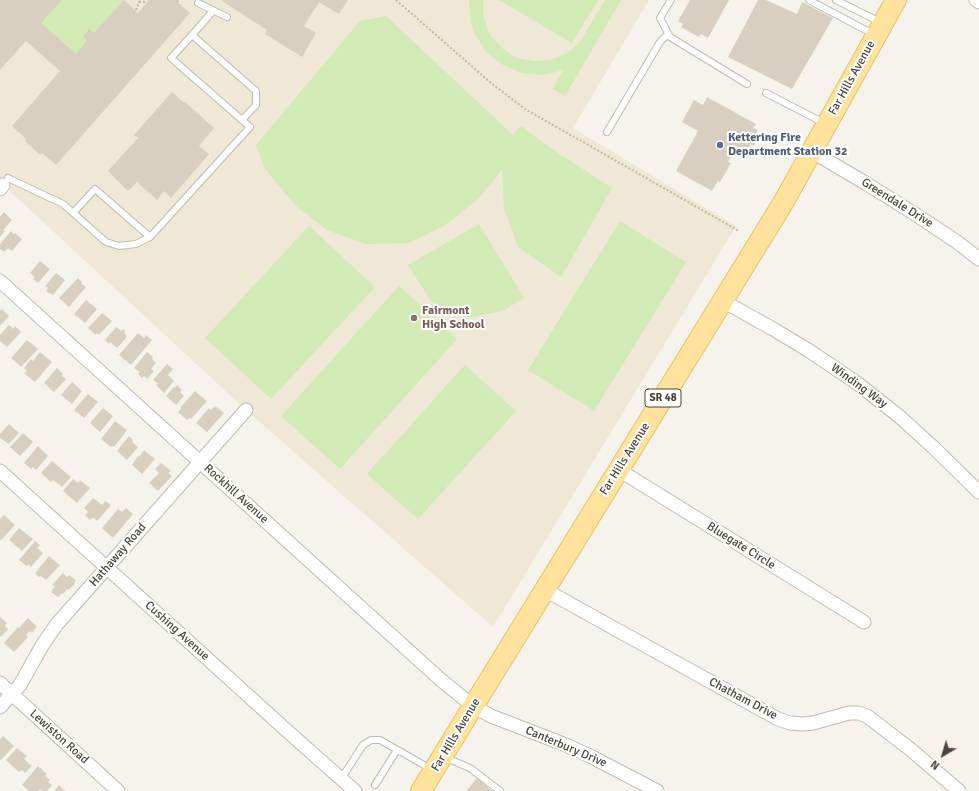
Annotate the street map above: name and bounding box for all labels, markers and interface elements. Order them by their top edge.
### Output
street label: Far Hills Avenue [826,38,878,118]
place label: Kettering Fire Department Station 32 [728,131,847,159]
marker: Kettering Fire Department Station 32 [715,140,725,150]
street label: Greendale Drive [859,175,935,231]
place label: Fairmont High School [422,304,485,332]
marker: Fairmont High School [409,313,419,323]
street label: Winding Way [828,361,890,411]
road number: SR 48 [645,389,681,407]
street label: Far Hills Avenue [597,420,653,498]
street label: Rockhill Avenue [201,461,271,527]
street label: Bluegate Circle [704,519,778,573]
street label: Hathaway Road [87,520,149,590]
street label: Cushing Avenue [142,598,212,664]
street label: Chatham Drive [706,675,780,723]
street label: Far Hills Avenue [429,696,483,774]
street label: Lewiston Road [27,707,91,767]
street label: Canterbury Drive [523,723,609,771]
north arrow [923,735,963,775]
text: N [928,757,942,772]

